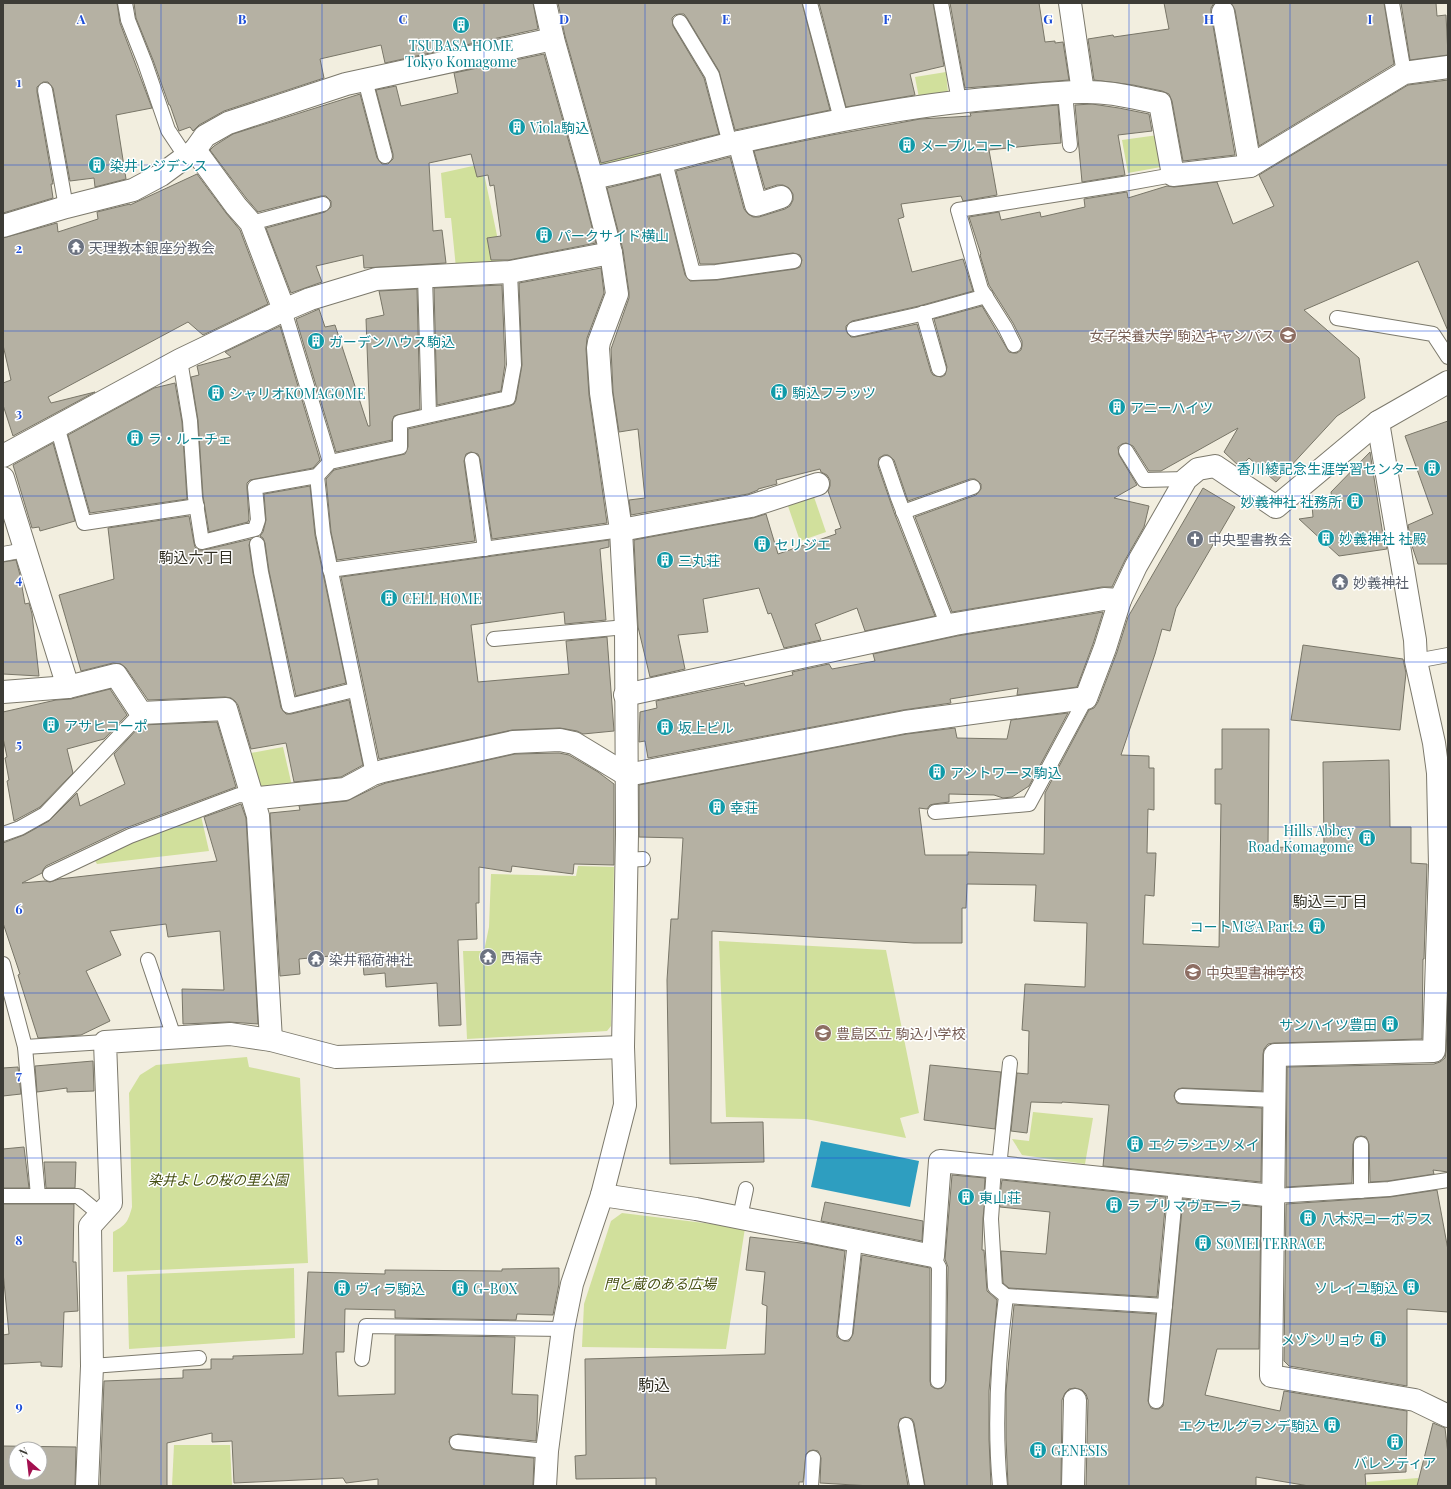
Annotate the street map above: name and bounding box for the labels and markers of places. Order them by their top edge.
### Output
building icon: TSUBASA HOME Tokyo Komagome [451,15,471,35]
place label: TSUBASA HOME Tokyo Komagome [405,36,517,71]
building icon: Viola駒込 [507,117,527,137]
place label: Viola駒込 [529,118,589,137]
building icon: メープルコート [897,135,917,155]
place label: メープルコート [920,136,1017,155]
building icon: 染井レジデンス [87,155,107,175]
place label: 染井レジデンス [110,156,208,175]
building icon: パークサイド横山 [534,225,554,245]
place label: パークサイド横山 [557,226,669,245]
temple icon: 天理教本銀座分教会 [66,237,86,257]
place label: 天理教本銀座分教会 [89,238,215,257]
school or university icon: 女子栄養大学 駒込キャンパス [1278,325,1298,345]
place label: 女子栄養大学 駒込キャンパス [1090,326,1275,345]
building icon: ガーデンハウス駒込 [306,331,326,351]
place label: ガーデンハウス駒込 [329,332,455,351]
building icon: 駒込フラッツ [769,382,789,402]
building icon: シャリオKOMAGOME [206,383,226,403]
place label: 駒込フラッツ [792,383,876,402]
place label: シャリオKOMAGOME [229,384,365,403]
building icon: アニーハイツ [1107,397,1127,417]
place label: アニーハイツ [1130,398,1213,417]
building icon: ラ・ルーチェ [125,428,145,448]
place label: ラ・ルーチェ [148,429,232,448]
building icon: 香川綾記念生涯学習センター [1422,458,1442,478]
place label: 香川綾記念生涯学習センター [1237,459,1419,478]
building icon: 妙義神社 社務所 [1345,491,1365,511]
place label: 妙義神社 社務所 [1241,492,1342,511]
building icon: 妙義神社 社殿 [1316,528,1336,548]
church icon: 中央聖書教会 [1185,529,1205,549]
place label: 妙義神社 社殿 [1339,529,1427,548]
place label: 中央聖書教会 [1208,530,1292,549]
building icon: セリジエ [752,534,772,554]
place label: セリジエ [775,535,831,554]
building icon: 三丸荘 [655,550,675,570]
place label: 三丸荘 [678,551,720,570]
temple icon: 妙義神社 [1330,572,1350,592]
place label: 妙義神社 [1353,573,1409,592]
building icon: CELL HOME [379,588,399,608]
place label: CELL HOME [402,589,482,608]
building icon: アサヒコーポ [41,715,61,735]
place label: アサヒコーポ [64,716,148,735]
building icon: 坂上ビル [655,717,675,737]
place label: 坂上ビル [678,718,734,737]
building icon: アントワーヌ駒込 [927,762,947,782]
place label: アントワーヌ駒込 [950,763,1061,782]
building icon: 幸荘 [707,797,727,817]
place label: 幸荘 [730,798,758,817]
place label: Hills Abbey Road Komagome [1248,821,1354,856]
building icon: Hills Abbey Road Komagome [1357,828,1377,848]
building icon: コートM&A Part.2 [1307,916,1327,936]
place label: コートM&A Part.2 [1190,917,1304,936]
temple icon: 西福寺 [478,947,498,967]
place label: 西福寺 [501,948,543,967]
temple icon: 染井稲荷神社 [306,949,326,969]
place label: 染井稲荷神社 [329,950,413,969]
school or university icon: 中央聖書神学校 [1183,962,1203,982]
place label: 中央聖書神学校 [1206,963,1304,982]
building icon: サンハイツ豊田 [1380,1014,1400,1034]
place label: サンハイツ豊田 [1279,1015,1377,1034]
school or university icon: 豊島区立 駒込小学校 [813,1023,833,1043]
place label: 豊島区立 駒込小学校 [836,1024,966,1043]
building icon: エクラシエソメイ [1125,1134,1145,1154]
place label: エクラシエソメイ [1148,1135,1260,1154]
building icon: 東山荘 [956,1187,976,1207]
place label: 東山荘 [979,1188,1021,1207]
building icon: ラ プリマヴェーラ [1104,1195,1124,1215]
place label: ラ プリマヴェーラ [1127,1196,1243,1215]
building icon: 八木沢コーポラス [1298,1208,1318,1228]
place label: 八木沢コーポラス [1321,1209,1433,1228]
building icon: SOMEI TERRACE [1193,1233,1213,1253]
place label: SOMEI TERRACE [1216,1234,1325,1253]
building icon: ソレイユ駒込 [1401,1277,1421,1297]
building icon: ヴィラ駒込 [332,1278,352,1298]
building icon: G-BOX [450,1278,470,1298]
place label: ソレイユ駒込 [1314,1278,1398,1297]
place label: ヴィラ駒込 [355,1279,425,1298]
place label: G-BOX [473,1279,518,1298]
building icon: メゾンリョウ [1368,1329,1388,1349]
place label: メゾンリョウ [1281,1330,1365,1349]
building icon: エクセルグランデ駒込 [1322,1415,1342,1435]
place label: エクセルグランデ駒込 [1179,1416,1319,1435]
building icon: バレンティア [1385,1432,1405,1452]
building icon: GENESIS [1028,1440,1048,1460]
place label: GENESIS [1051,1441,1108,1460]
place label: バレンティア [1353,1453,1437,1472]

